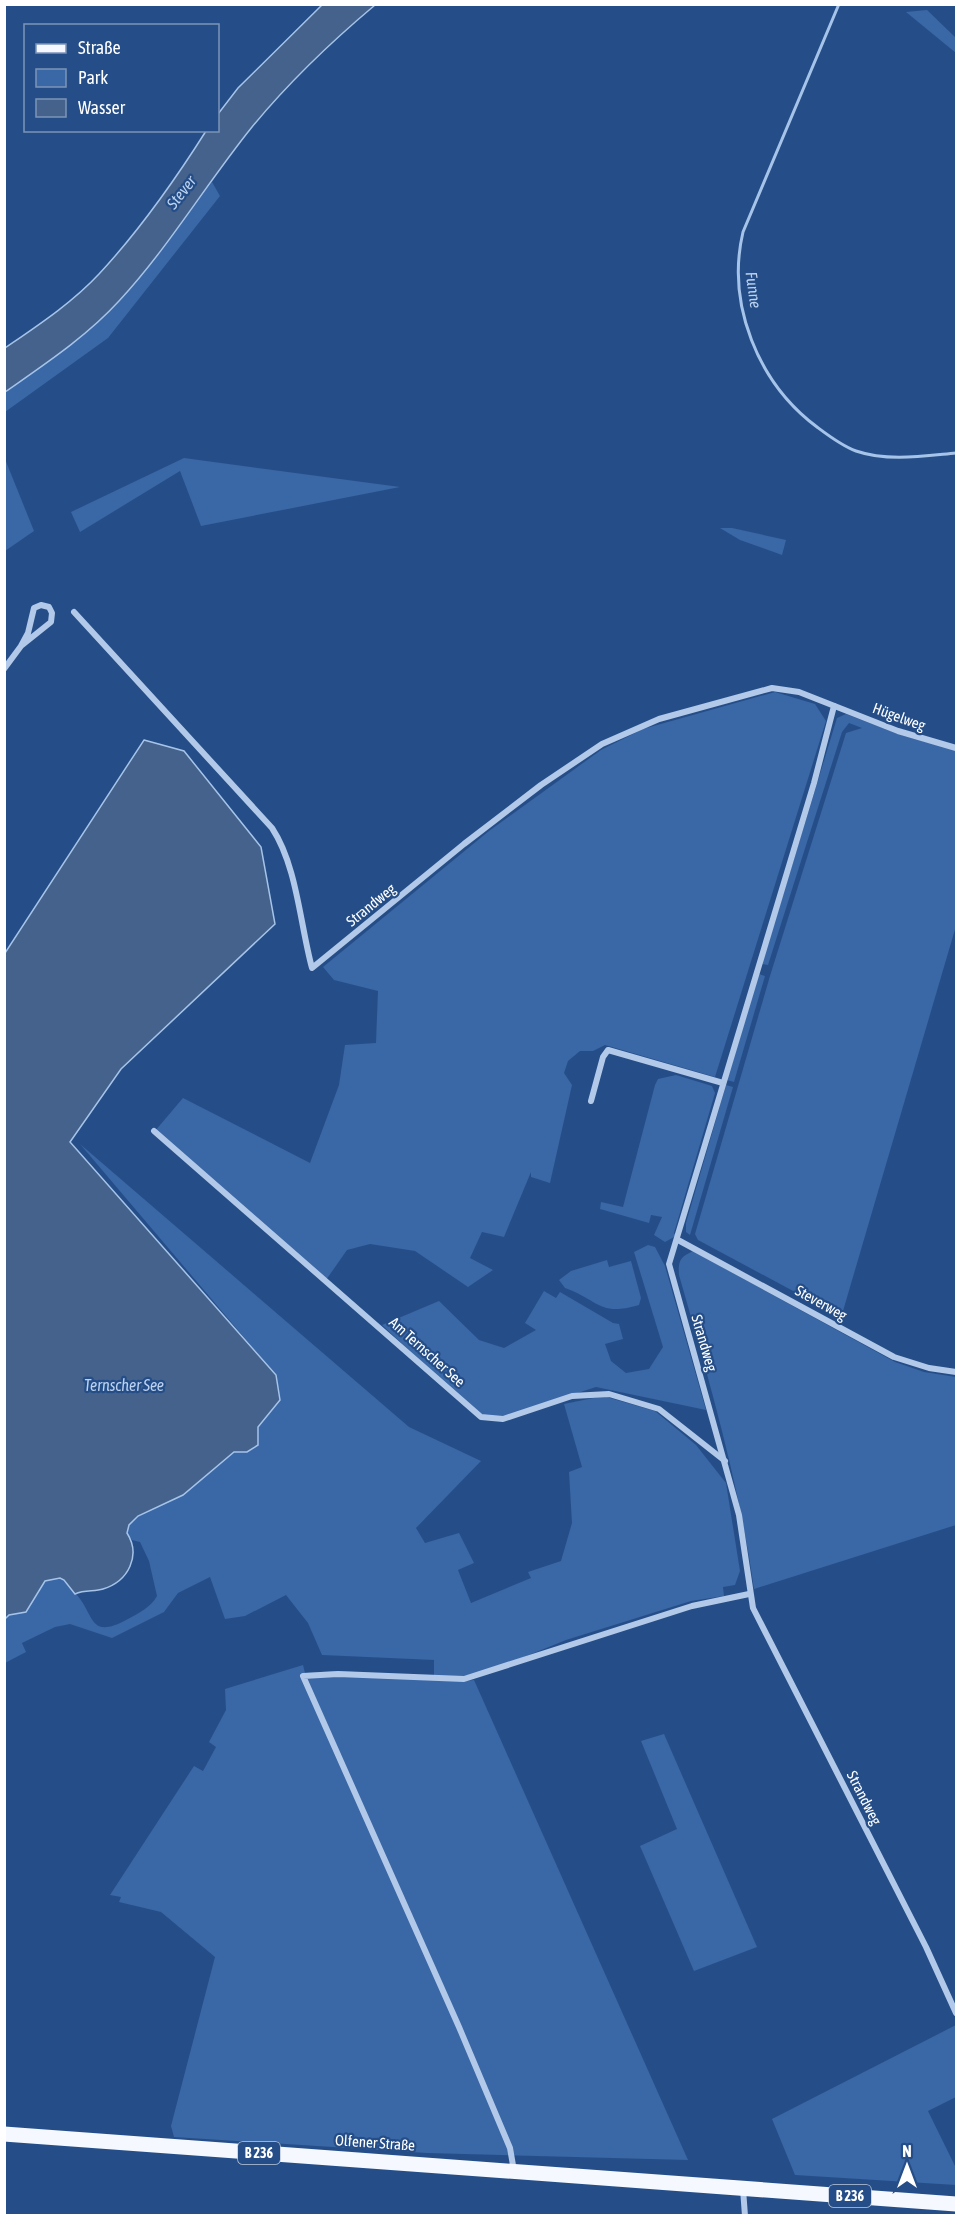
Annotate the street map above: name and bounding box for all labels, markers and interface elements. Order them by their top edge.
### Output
legend [24,24,219,132]
text: Straße [78,37,121,58]
text: Park [78,67,108,88]
text: Wasser [78,97,126,118]
water label: Stever [162,171,200,213]
water label: Funne [743,271,765,309]
street label: Hügelweg [871,699,928,734]
street label: Strandweg [343,879,399,930]
street label: Steverweg [792,1281,851,1324]
street label: Am Ternscher See [386,1313,469,1390]
street label: Strandweg [688,1313,721,1374]
water label: Ternscher See [84,1376,164,1394]
street label: Strandweg [844,1768,885,1828]
street label: Olfener Straße [335,2131,416,2154]
north arrow [877,2136,937,2196]
road number: B 236 [238,2142,280,2164]
text: N [902,2142,912,2160]
road number: B 236 [829,2185,871,2207]

